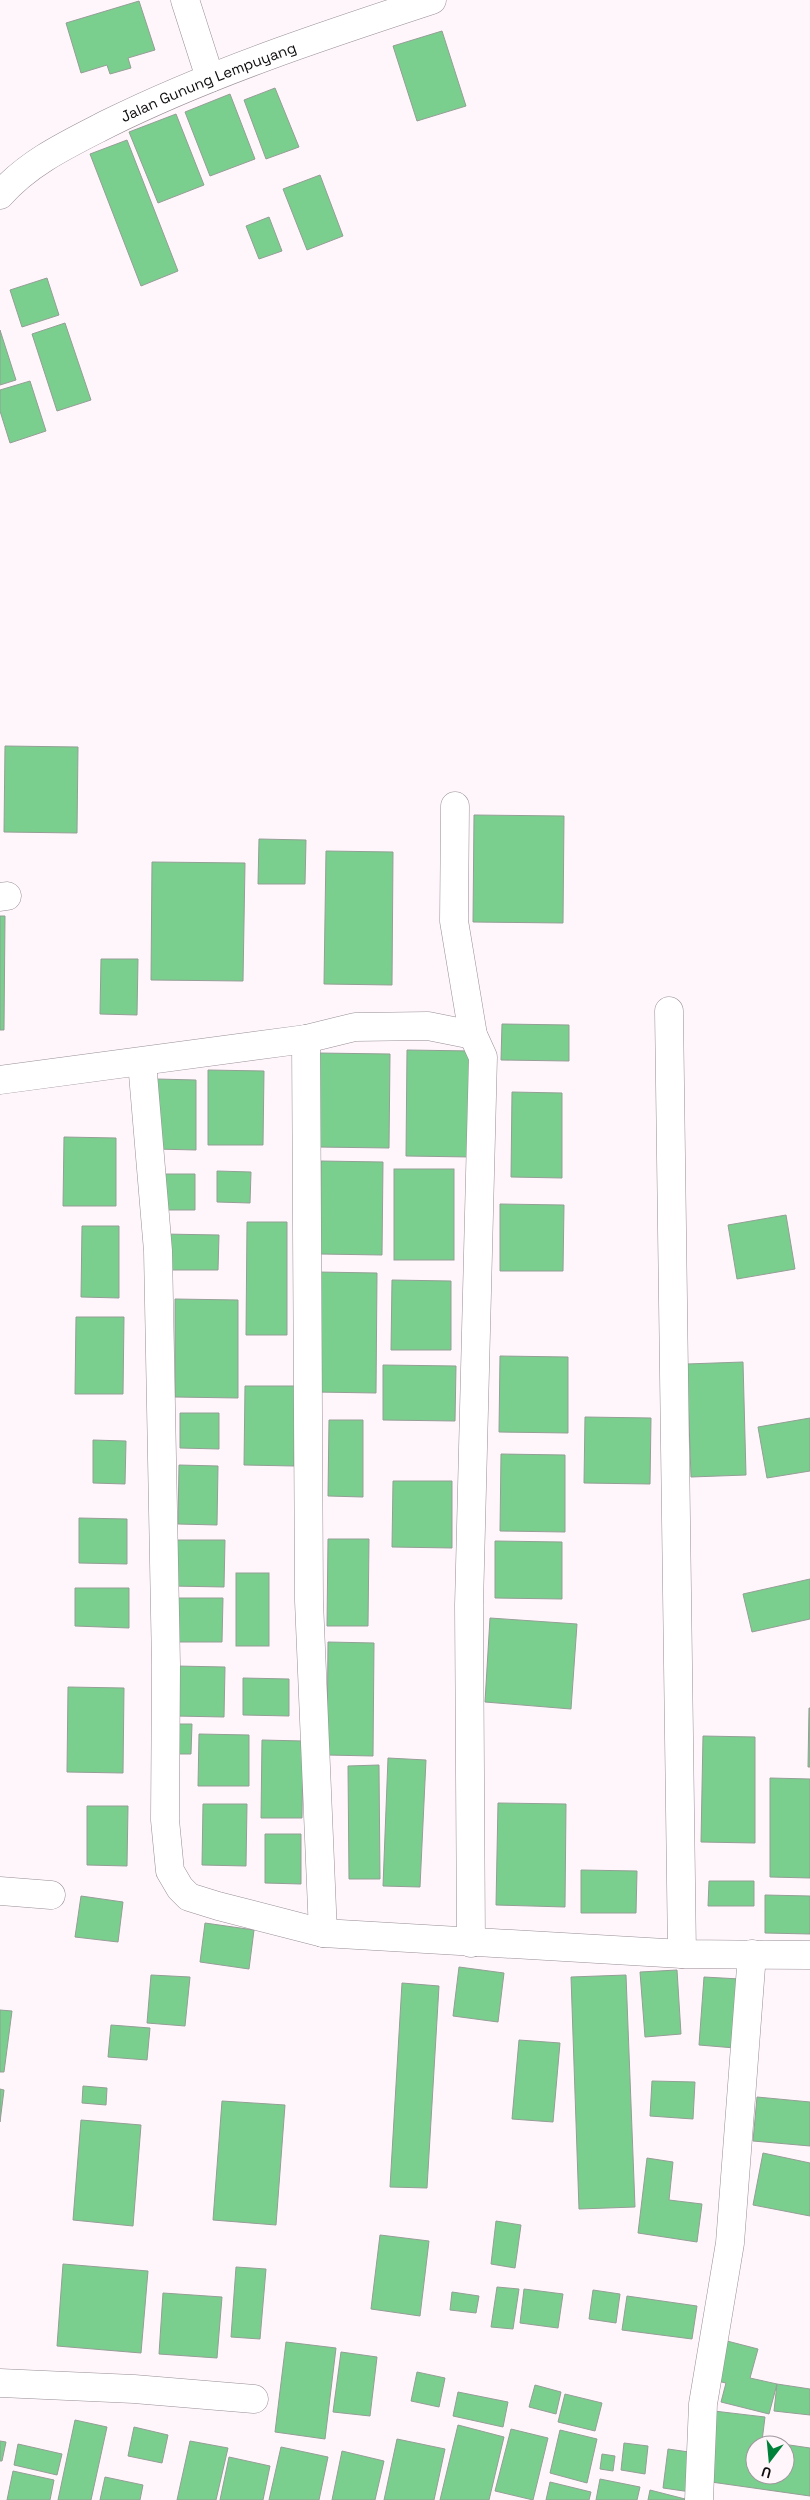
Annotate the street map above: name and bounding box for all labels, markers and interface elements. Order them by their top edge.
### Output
street label: Jalan Gunung Lempuyang [117,37,298,126]
north arrow [745,2435,795,2485]
text: U [759,2463,773,2482]

